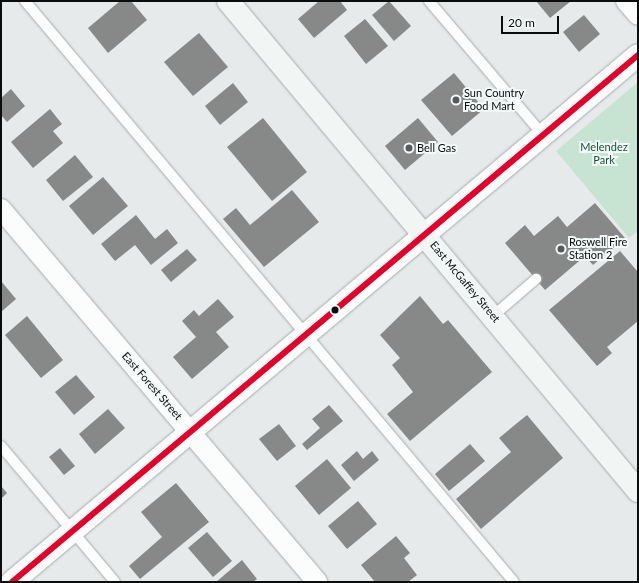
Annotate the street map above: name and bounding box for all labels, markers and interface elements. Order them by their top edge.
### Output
scale bar [503,8,561,34]
text: 20 m [508,15,535,30]
place label: Sun Country Food Mart [464,87,524,113]
marker: Sun Country Food Mart [451,95,461,105]
place label: Bell Gas [417,141,456,155]
park label: Melendez Park [580,141,628,167]
marker: Bell Gas [404,143,414,153]
place label: Roswell Fire Station 2 [569,236,627,262]
street label: East McGaffey Street [427,239,503,325]
marker: Roswell Fire Station 2 [556,244,566,254]
unlabelled marker [330,305,340,315]
street label: East Forest Street [119,349,185,423]

